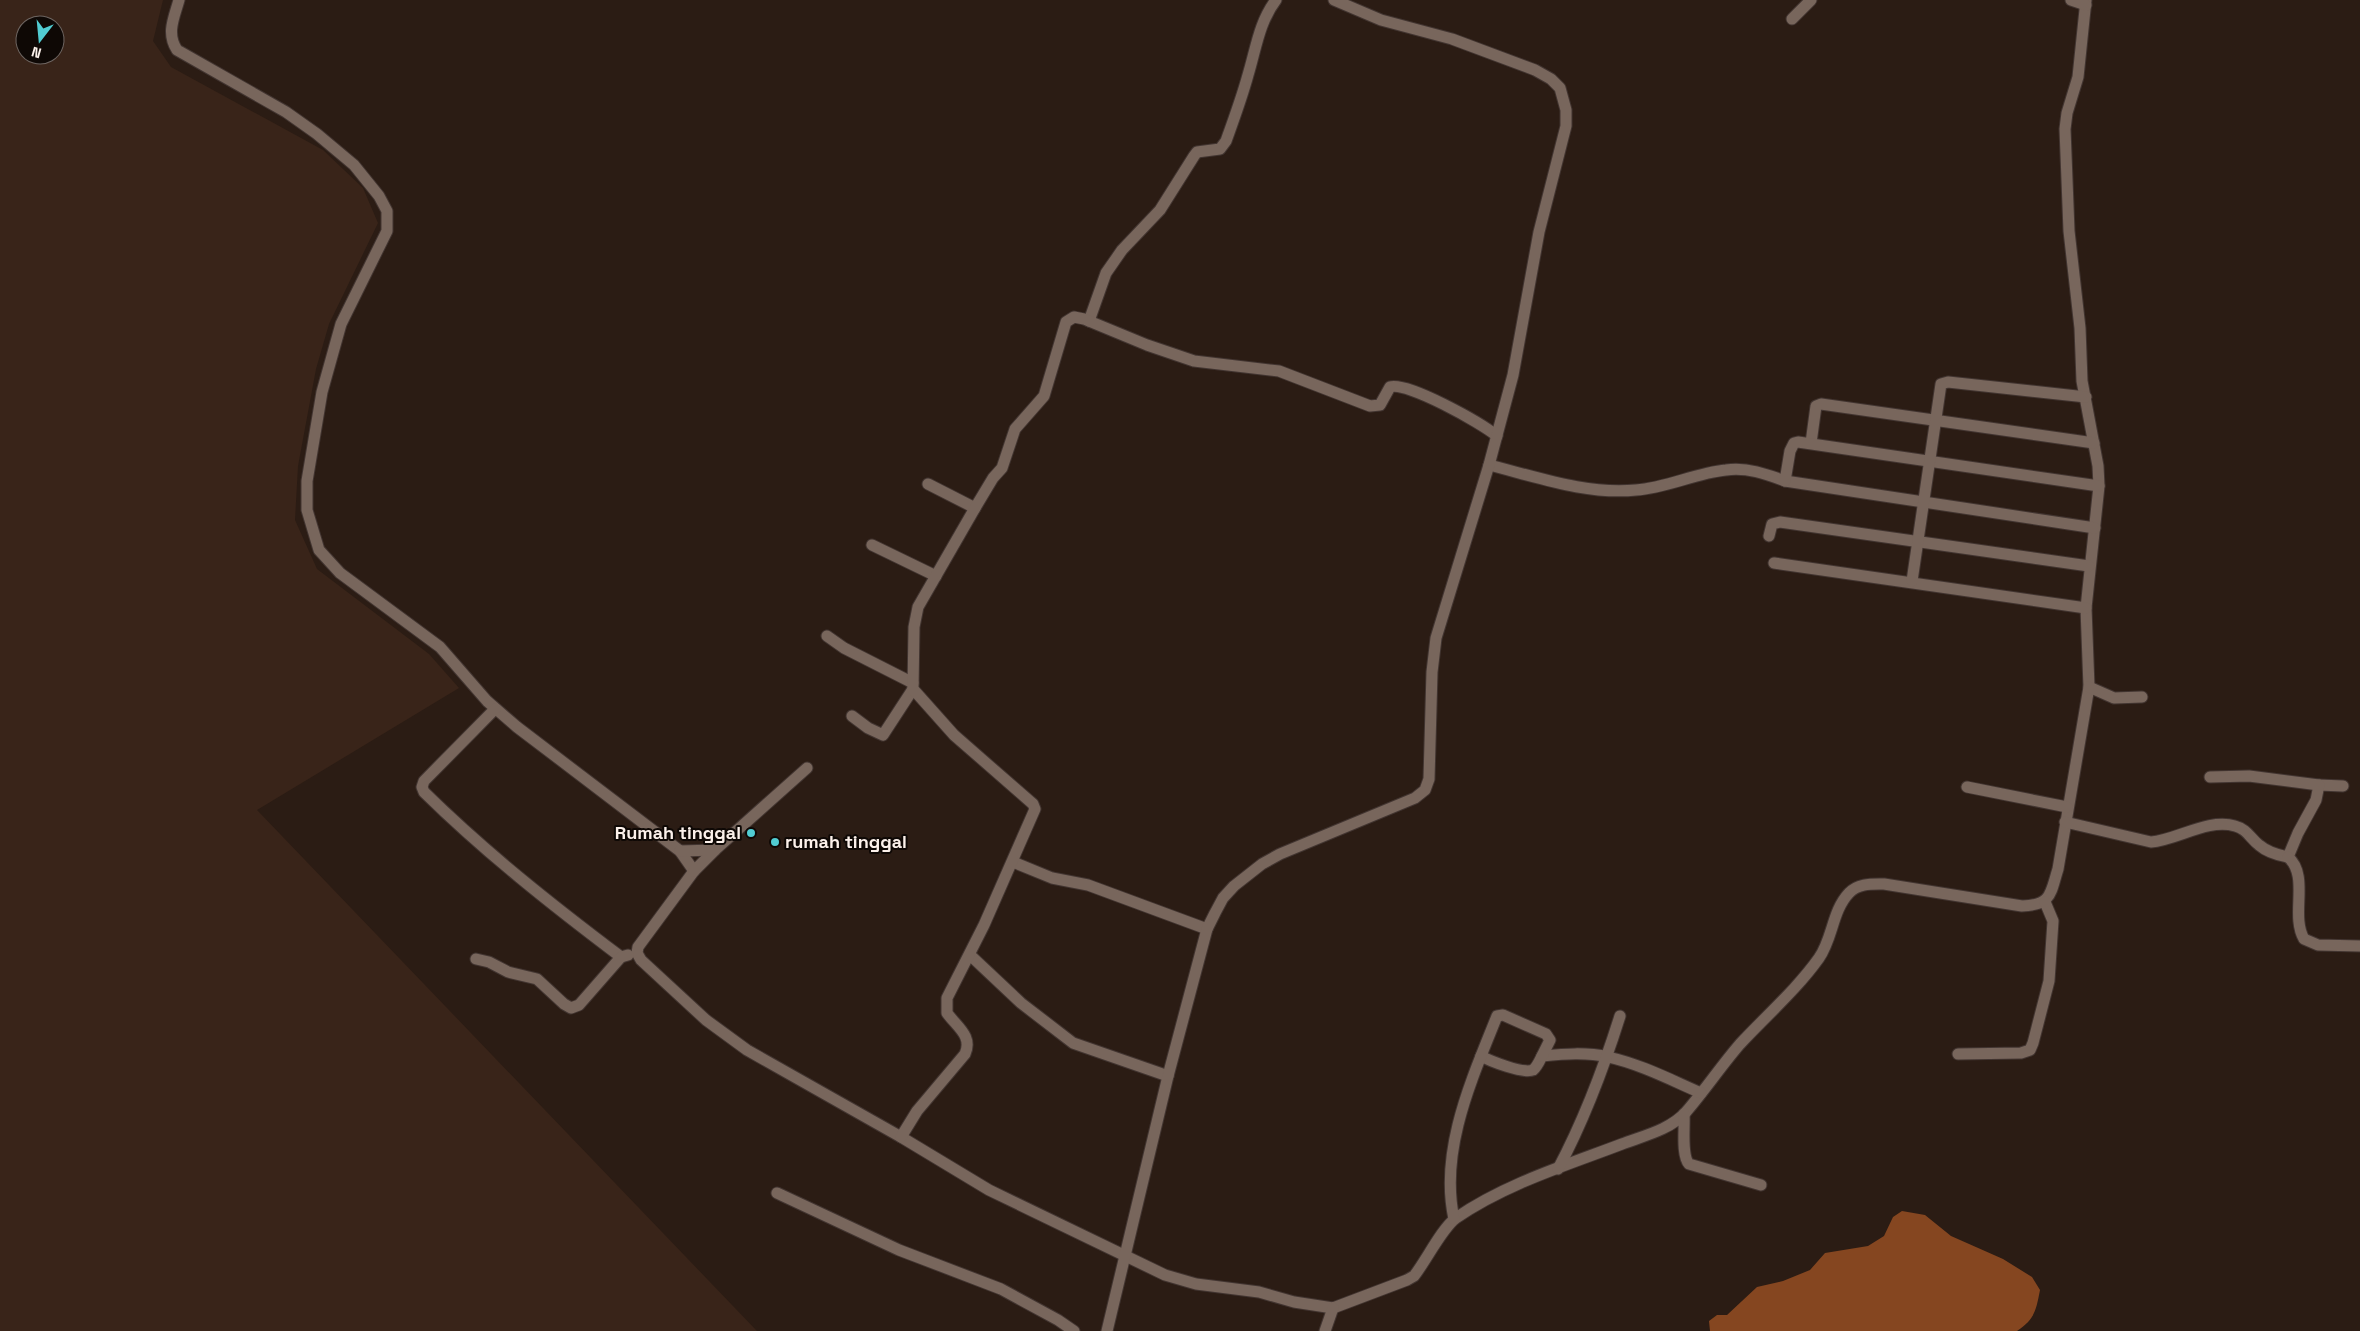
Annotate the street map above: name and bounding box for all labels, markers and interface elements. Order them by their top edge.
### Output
north arrow [15,15,65,65]
text: N [29,43,43,62]
place label: Rumah tinggal [615,821,741,844]
marker: Rumah tinggal [745,827,757,839]
place label: rumah tinggal [785,830,907,853]
marker: rumah tinggal [769,836,781,848]

